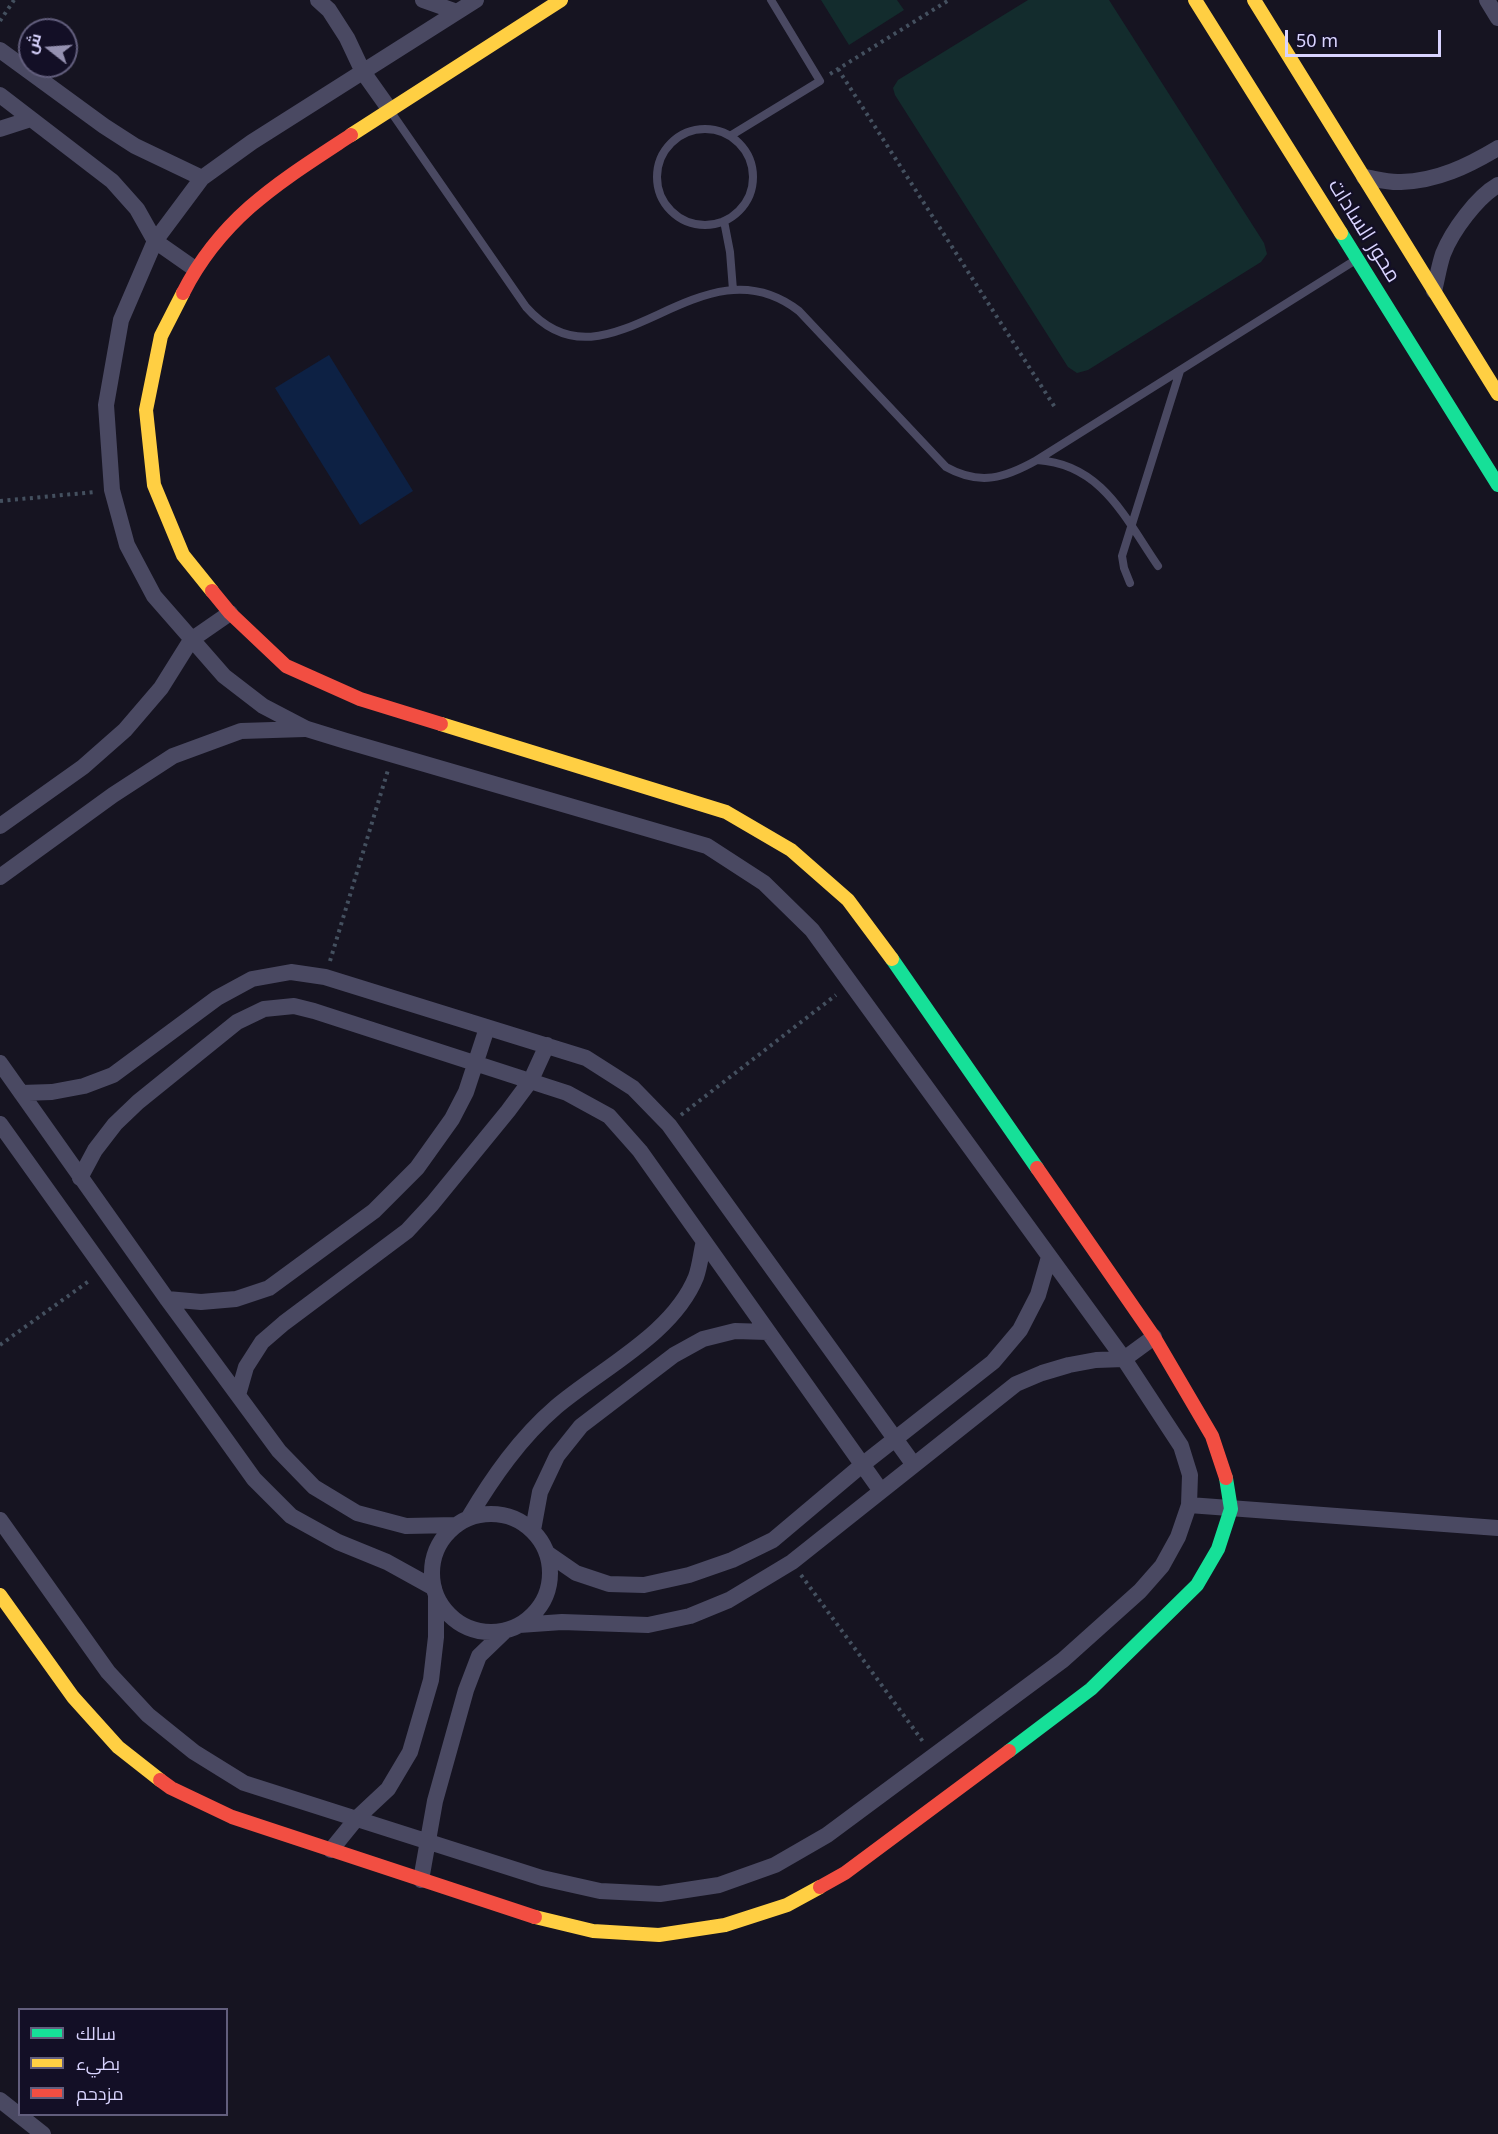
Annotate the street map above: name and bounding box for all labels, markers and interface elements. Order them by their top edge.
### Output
north arrow [18,18,78,78]
scale bar [1288,18,1444,56]
text: 50 m [1296,28,1338,52]
text: ش [19,30,46,56]
street label: محور السادات [1322,175,1406,287]
legend [18,2008,228,2116]
text: سالك [76,2021,116,2045]
text: بطيء [76,2051,120,2075]
text: مزدحم [76,2081,124,2105]

